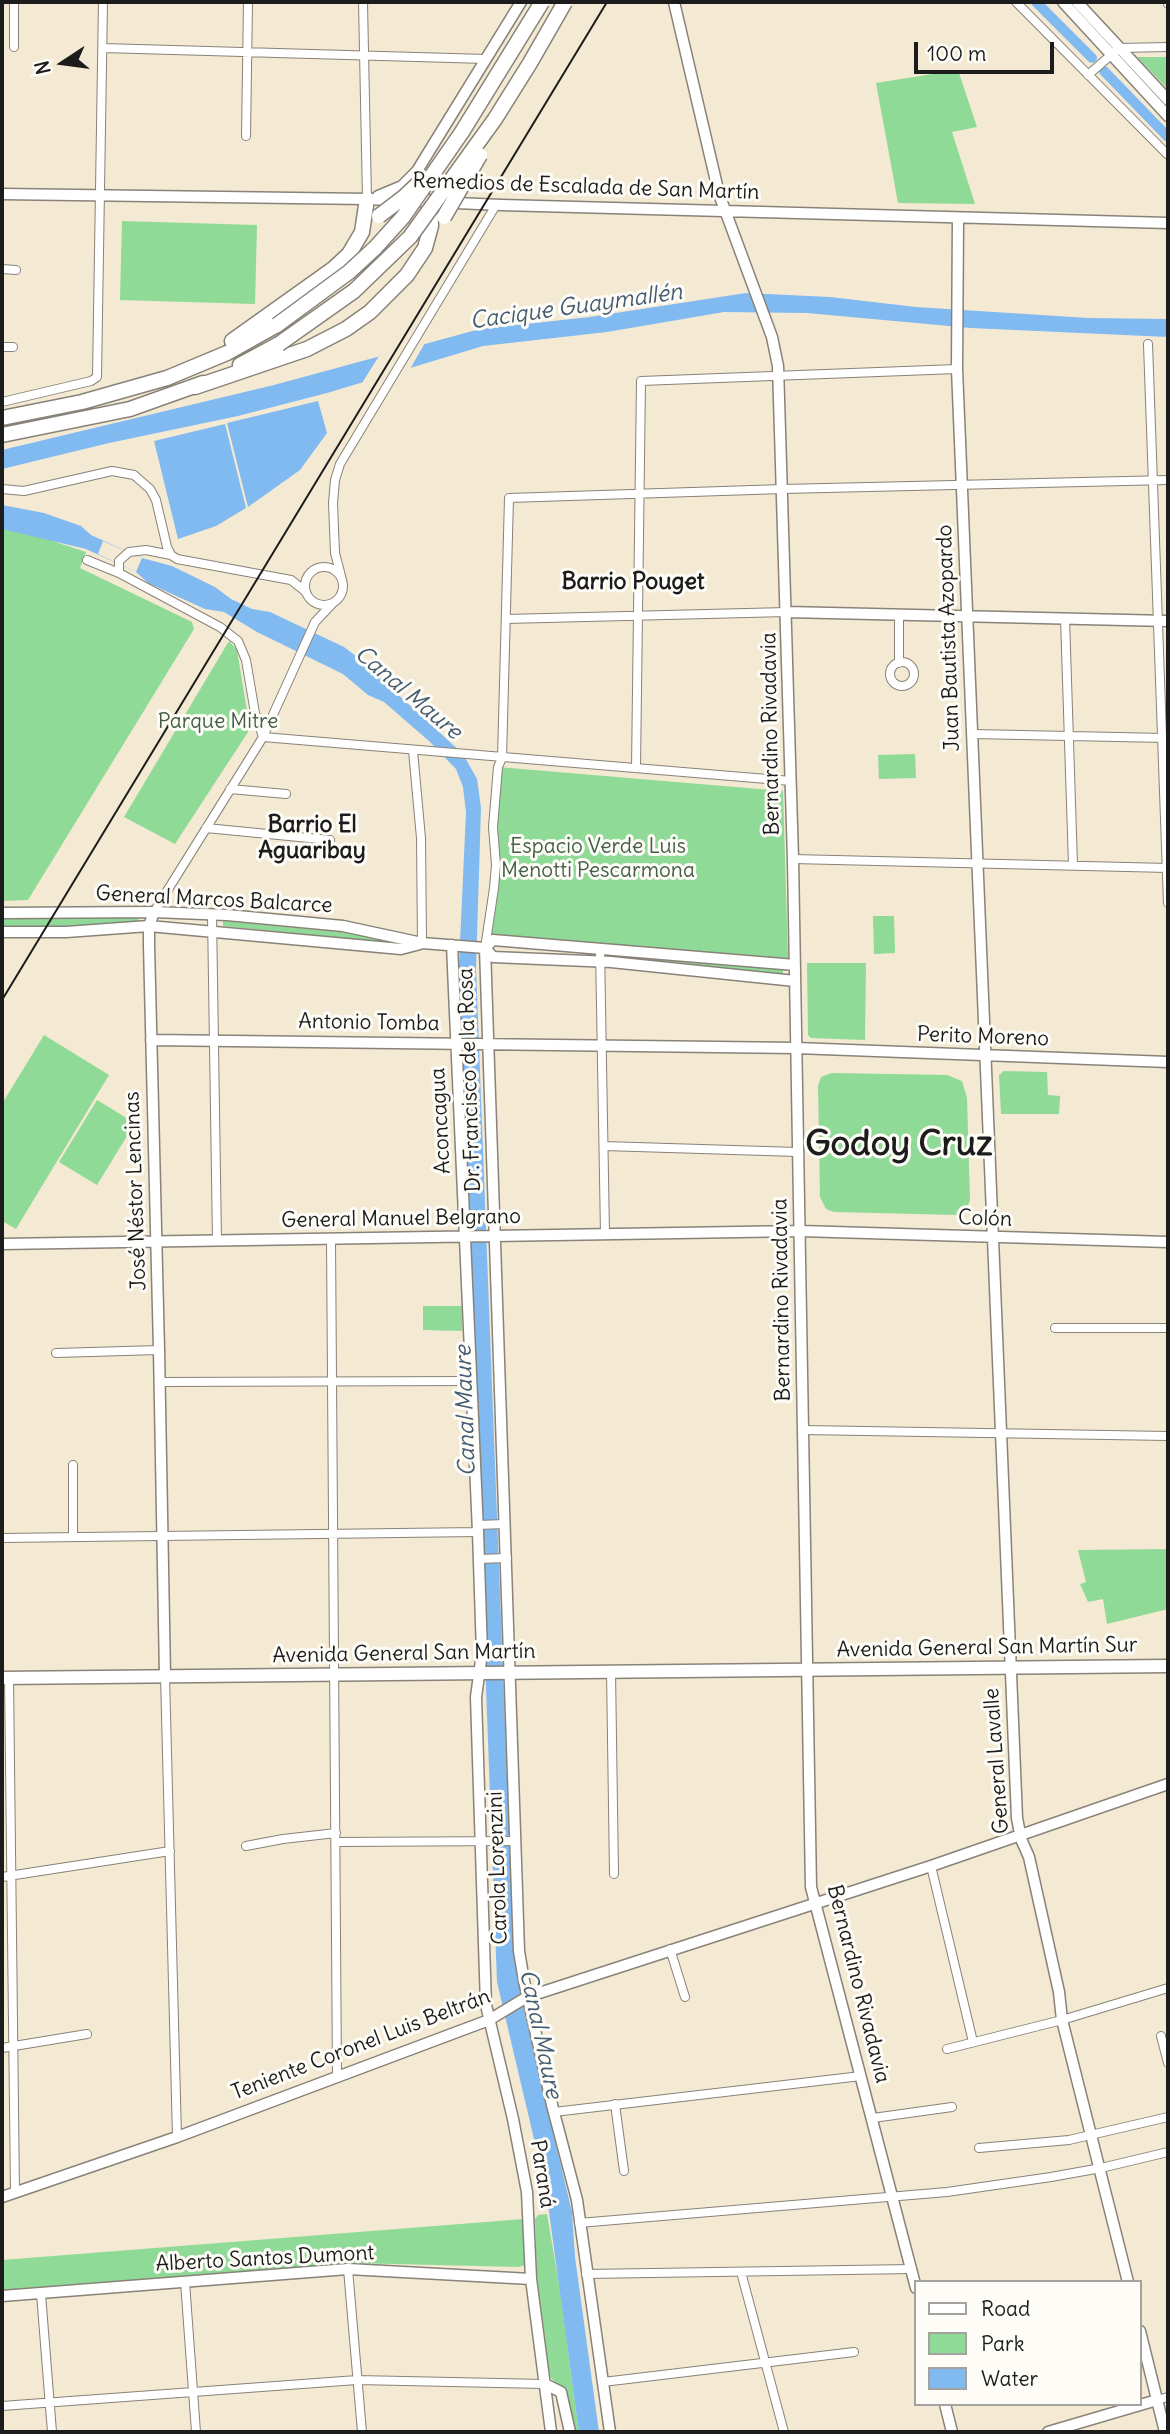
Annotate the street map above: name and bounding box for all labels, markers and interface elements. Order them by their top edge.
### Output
north arrow [28,28,98,98]
scale bar [918,28,1058,72]
text: 100 m [927,40,986,67]
text: N [29,59,56,77]
street label: Remedios de Escalada de San Martín [412,168,760,206]
water label: Cacique Guaymallén [468,278,684,336]
street label: Juan Bautista Azopardo [932,524,966,752]
district label: Barrio Pouget [561,568,705,596]
street label: Bernardino Rivadavia [757,632,785,836]
water label: Canal Maure [349,640,467,746]
park label: Parque Mitre [158,709,278,735]
district label: Barrio El Aguaribay [258,811,366,865]
park label: Espacio Verde Luis Menotti Pescarmona [501,834,695,884]
street label: General Marcos Balcarce [95,881,333,919]
street label: Dr. Francisco de la Rosa [453,968,487,1192]
street label: Antonio Tomba [298,1009,440,1037]
street label: Perito Moreno [917,1022,1049,1052]
street label: Aconcagua [426,1067,456,1175]
street label: José Néstor Lencinas [120,1091,152,1291]
district label: Godoy Cruz [805,1124,993,1166]
street label: Bernardino Rivadavia [768,1198,796,1402]
street label: General Manuel Belgrano [281,1204,521,1234]
street label: Colón [958,1205,1012,1233]
water label: Canal Maure [450,1345,482,1477]
street label: Avenida General San Martín Sur [836,1633,1138,1663]
street label: Avenida General San Martín [272,1639,536,1669]
street label: General Lavalle [979,1687,1015,1835]
street label: Carola Lorenzini [483,1791,513,1945]
street label: Bernardino Rivadavia [821,1882,895,2086]
water label: Canal Maure [513,1967,567,2101]
street label: Teniente Coronel Luis Beltrán [228,1984,494,2106]
street label: Paraná [524,2138,560,2210]
street label: Alberto Santos Dumont [155,2241,375,2277]
legend [914,2280,1142,2406]
text: Road [981,2295,1030,2322]
text: Park [981,2330,1024,2357]
text: Water [981,2365,1038,2392]

